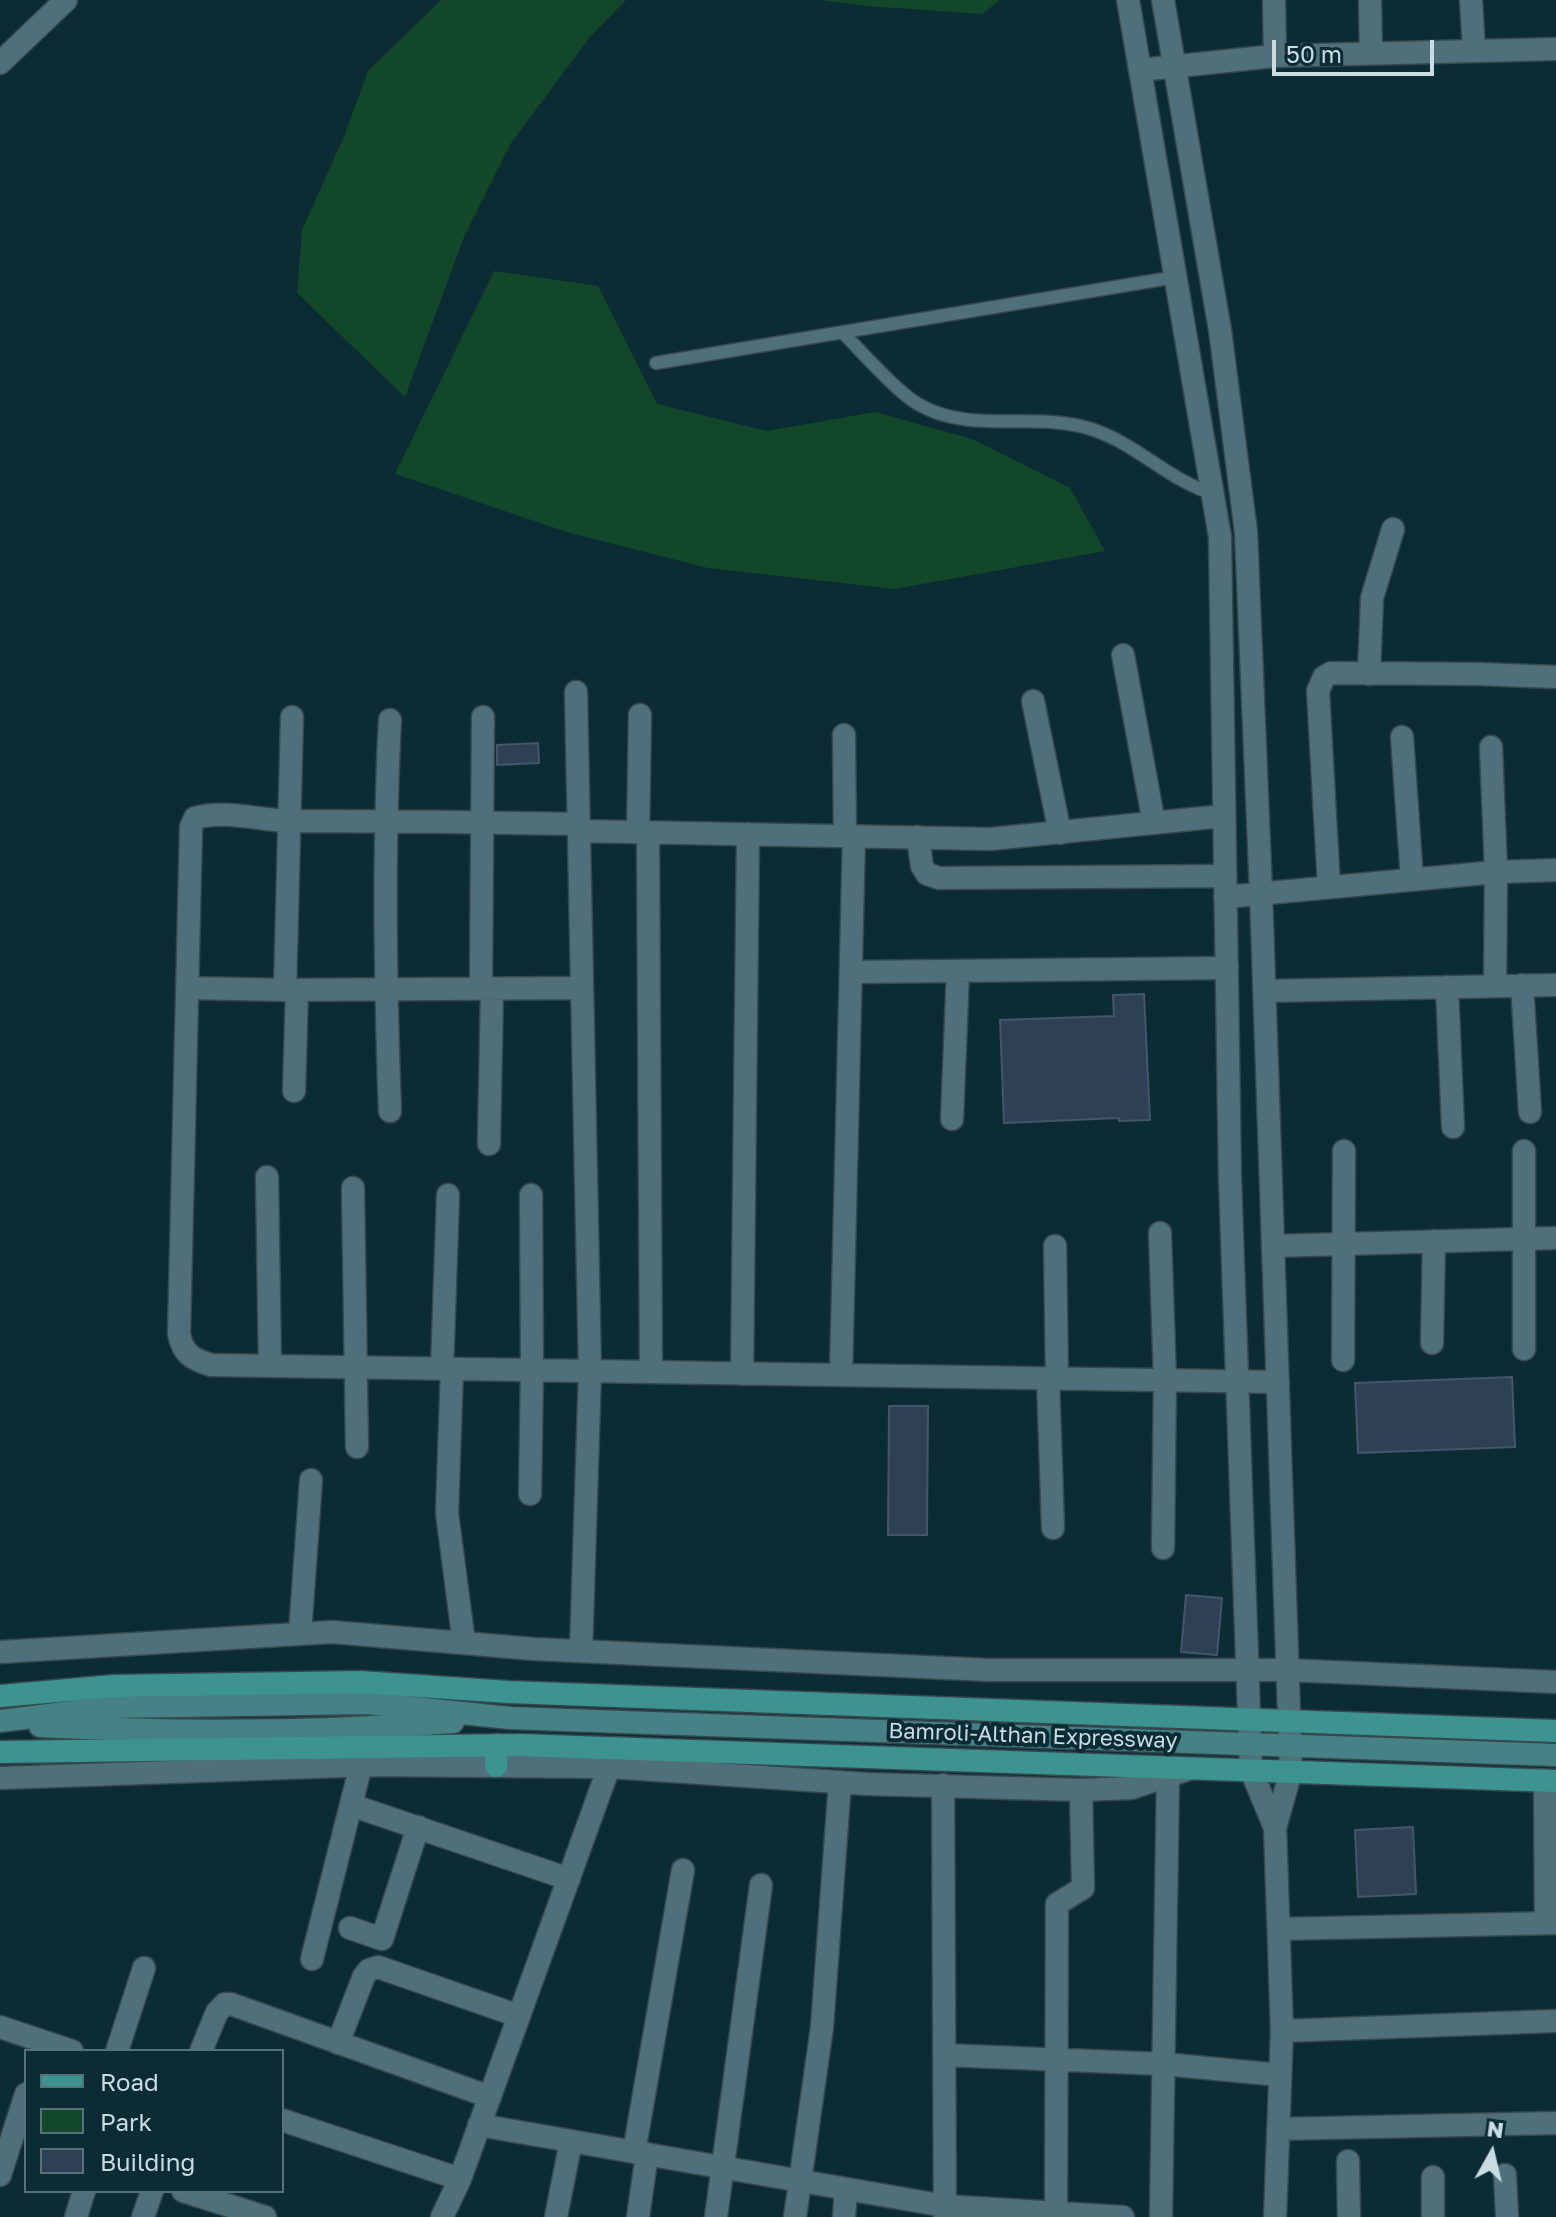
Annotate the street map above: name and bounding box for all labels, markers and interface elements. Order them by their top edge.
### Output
scale bar [1276,24,1438,74]
text: 50 m [1286,39,1342,68]
street label: Bamroli-Althan Expressway [888,1718,1178,1754]
legend [24,2049,284,2193]
text: Road [100,2067,159,2096]
text: Park [100,2107,152,2136]
north arrow [1452,2113,1532,2193]
text: N [1485,2114,1506,2143]
text: Building [100,2147,195,2176]

